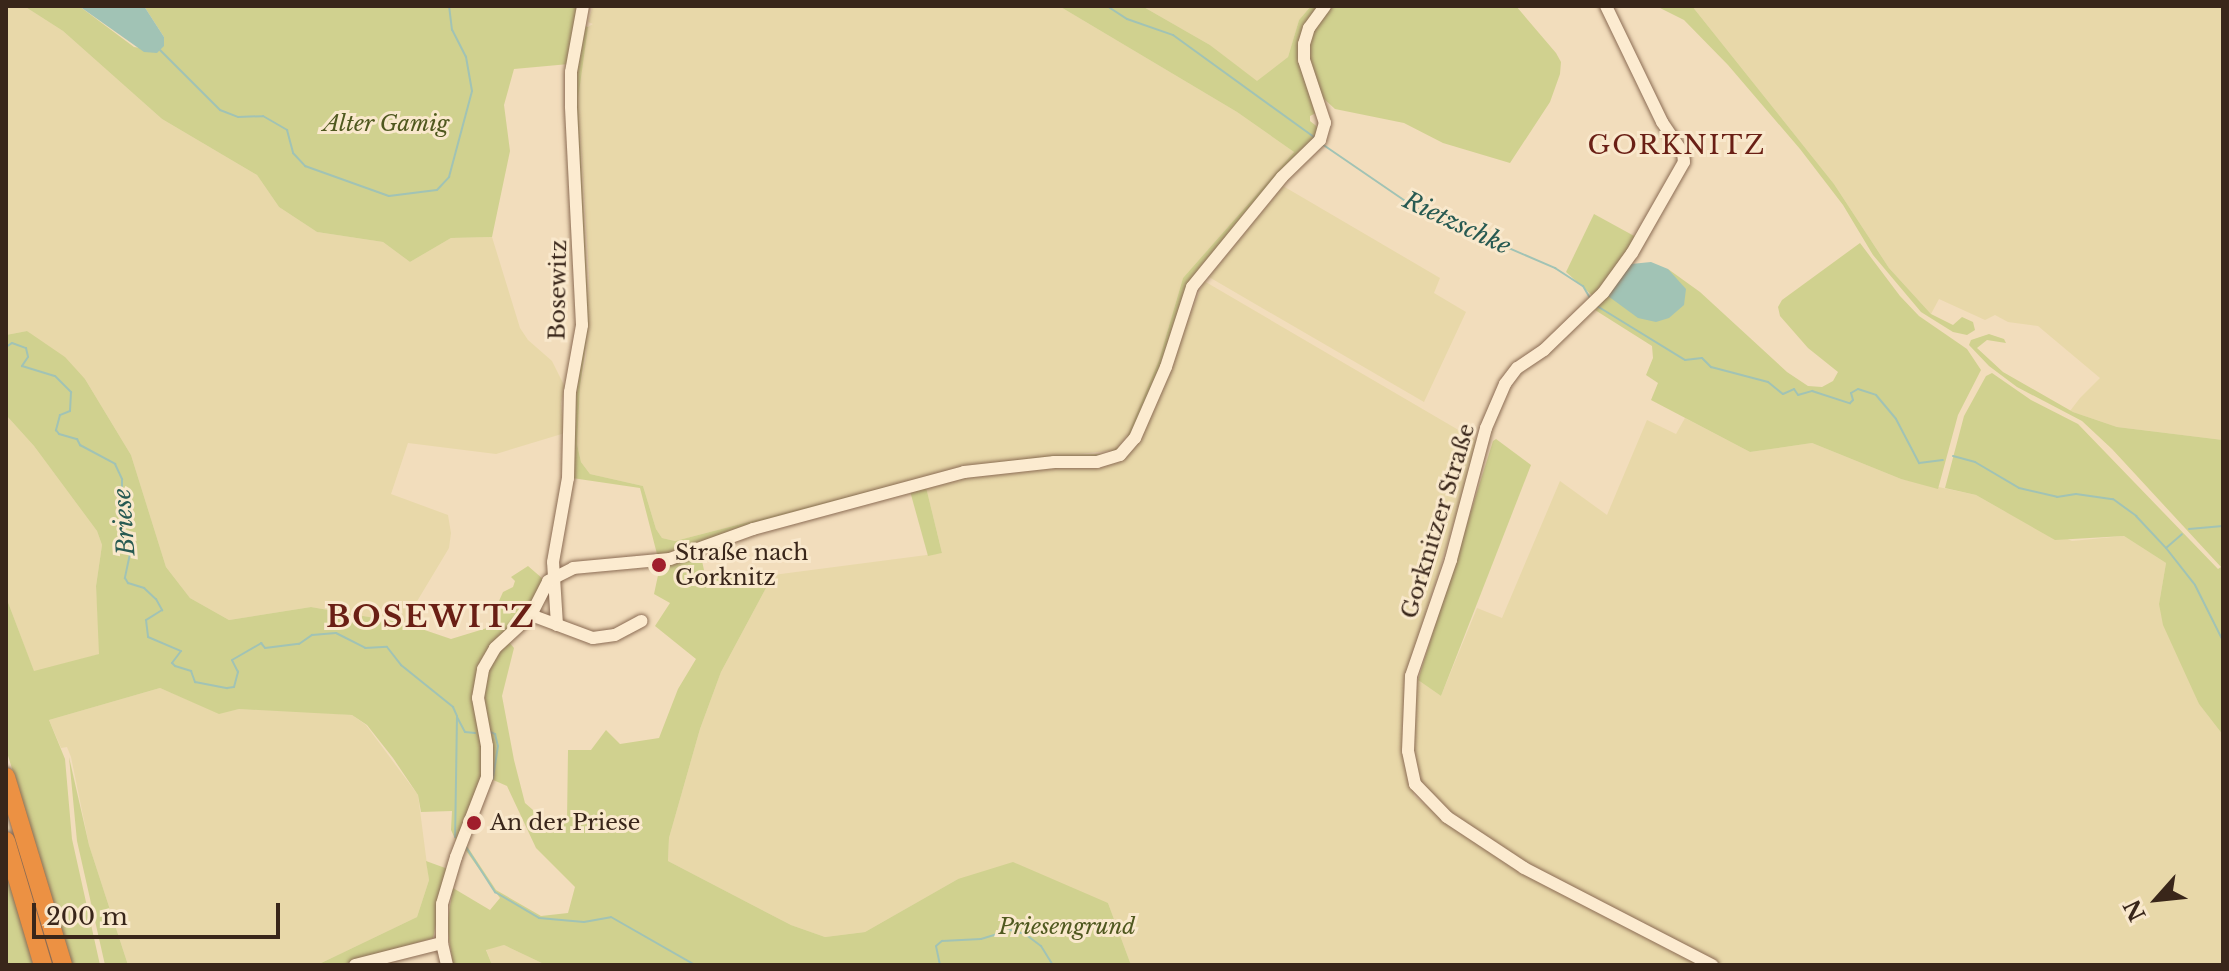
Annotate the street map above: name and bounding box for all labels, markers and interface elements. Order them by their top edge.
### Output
park label: Alter Gamig [323,111,449,137]
district label: GORKNITZ [1588,130,1766,162]
water label: Rietzschke [1399,186,1515,260]
street label: Bosewitz [544,240,572,340]
street label: Gorknitzer Straße [1396,420,1480,622]
water label: Briese [107,487,141,557]
place label: Straße nach Gorknitz [675,539,808,590]
marker: Straße nach Gorknitz [650,556,668,574]
district label: BOSEWITZ [326,599,536,635]
place label: An der Priese [490,810,641,836]
marker: An der Priese [465,814,483,832]
north arrow [2117,859,2197,939]
scale bar [36,887,284,937]
text: N [2118,895,2152,925]
text: 200 m [46,902,128,931]
park label: Priesengrund [999,914,1135,940]

